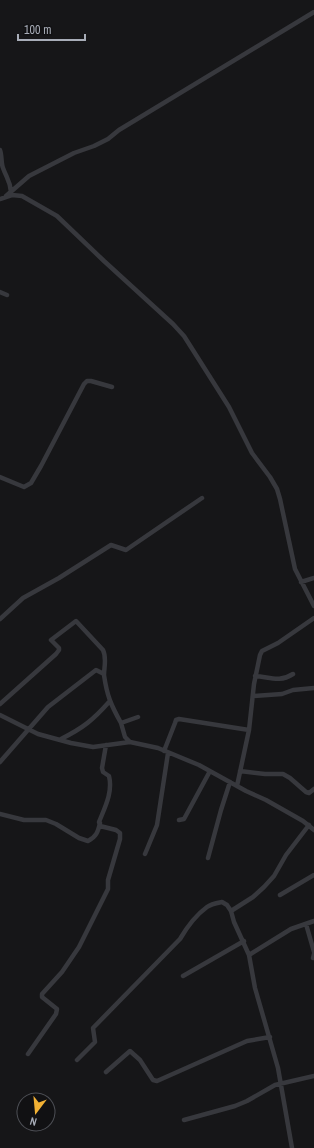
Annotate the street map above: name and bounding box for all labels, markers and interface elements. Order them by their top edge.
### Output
scale bar [18,16,85,42]
text: 100 m [24,22,51,38]
north arrow [16,1092,56,1132]
text: N [28,1114,38,1129]

